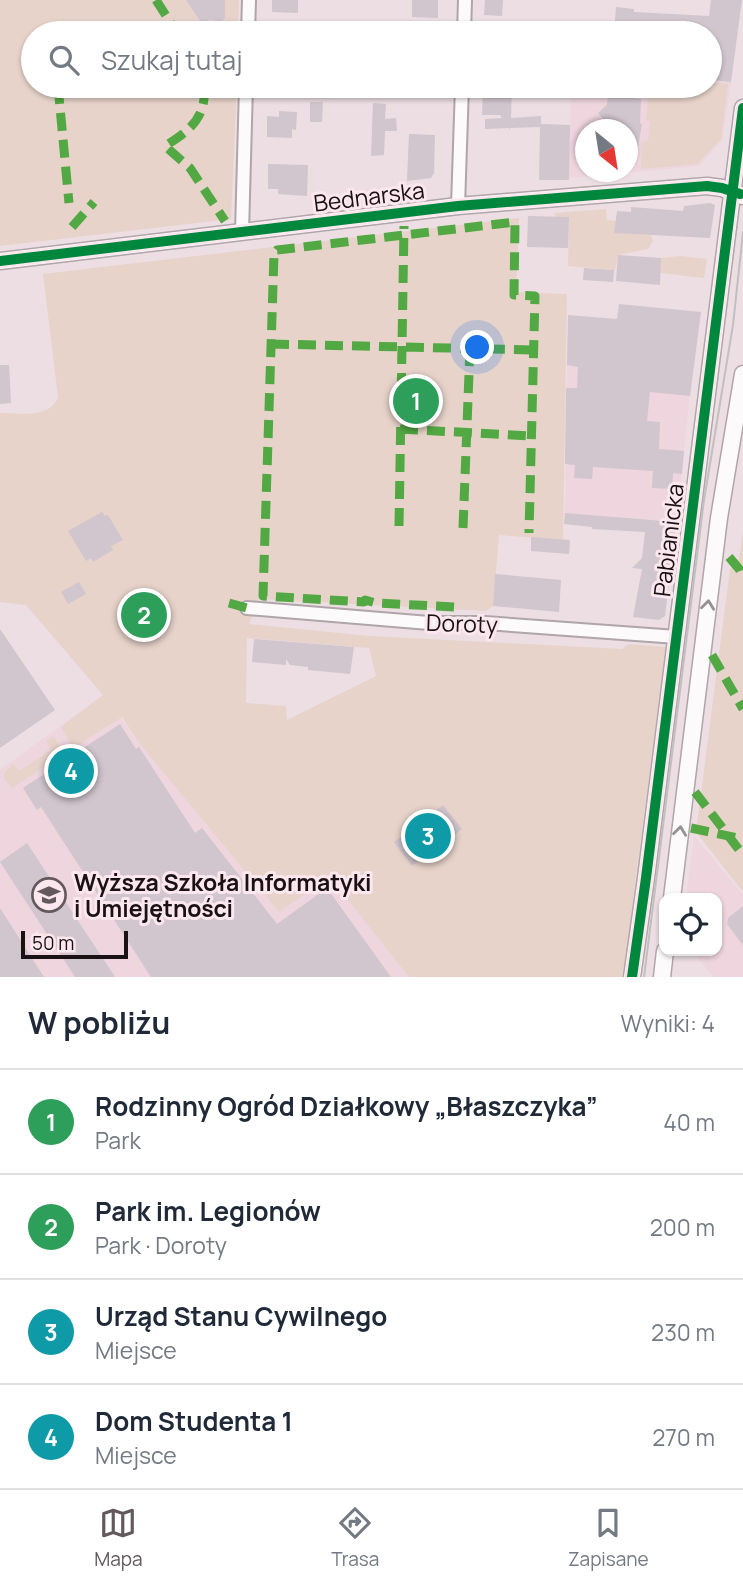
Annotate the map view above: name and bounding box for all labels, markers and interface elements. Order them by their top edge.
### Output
search box [21,21,722,98]
icon: search [45,41,83,79]
text: Szukaj tutaj [101,42,243,78]
north arrow [575,119,638,182]
street label: Bednarska [312,173,426,219]
your location [460,330,494,364]
pin: 1 [393,375,439,427]
street label: Pabianicka [645,482,691,598]
pin: 2 [121,589,167,641]
one-way arrow [701,599,716,611]
street label: Doroty [426,606,498,640]
pin: 4 [48,745,94,797]
pin: 3 [405,810,451,862]
one-way arrow [673,825,688,836]
place label: Wyższa Szkoła Informatyki i Umiejętności [74,866,371,924]
school or university icon: Wyższa Szkoła Informatyki i Umiejętności [30,876,68,914]
map controls [659,893,722,956]
button: locate [659,893,722,956]
scale bar [21,928,128,960]
text: 50 m [32,930,74,956]
text: W pobliżu [28,1002,170,1043]
text: Wyniki: 4 [621,1007,715,1039]
text: Rodzinny Ogród Działkowy „Błaszczyka” [95,1088,598,1124]
text: 1 [46,1106,56,1138]
text: 40 m [663,1106,715,1138]
text: Park [95,1124,141,1156]
text: Park im. Legionów [95,1193,321,1229]
text: 2 [44,1211,58,1243]
text: 200 m [650,1211,715,1243]
text: Park · Doroty [95,1229,227,1261]
text: Urząd Stanu Cywilnego [95,1298,387,1334]
text: 3 [44,1316,58,1348]
text: 230 m [651,1316,715,1348]
text: Miejsce [95,1334,177,1366]
text: Dom Studenta 1 [95,1403,293,1439]
text: 4 [44,1421,58,1453]
text: 270 m [652,1421,715,1453]
text: Miejsce [95,1439,177,1471]
tab: Mapa [94,1504,143,1572]
tab: Trasa [331,1504,379,1572]
tab: Zapisane [568,1504,649,1572]

